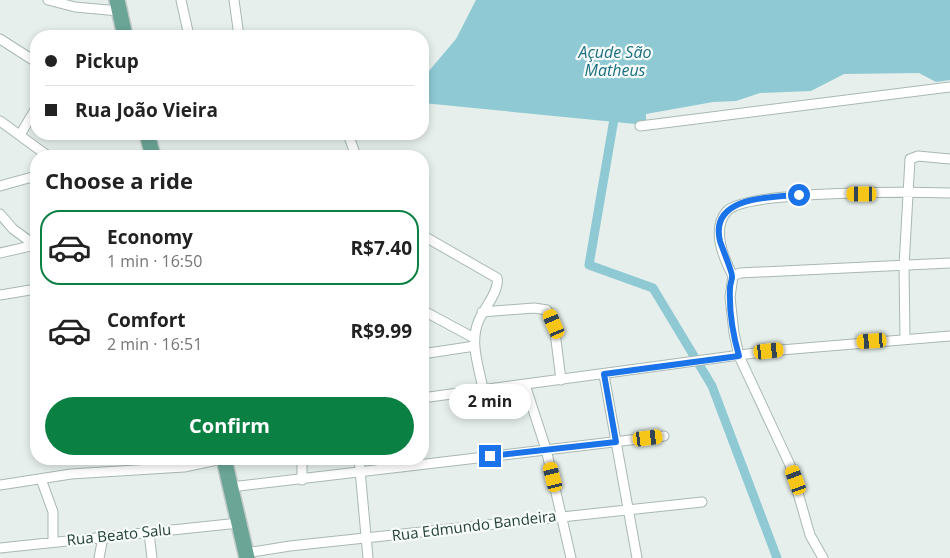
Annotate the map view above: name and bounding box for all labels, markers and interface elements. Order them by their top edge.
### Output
water label: Açude São Matheus [578,41,651,81]
text: Pickup [75,48,139,74]
text: Rua João Vieira [75,97,218,123]
text: Choose a ride [45,165,193,195]
route start [788,184,810,206]
car [847,187,877,202]
text: Economy [107,224,193,250]
icon: car [47,225,92,270]
text: R$7.40 [351,235,412,261]
text: 1 min · 16:50 [107,250,202,272]
text: Comfort [107,307,186,333]
car [541,307,566,341]
icon: car [47,308,92,353]
text: R$9.99 [351,318,412,344]
car [856,332,887,350]
text: 2 min · 16:51 [107,333,202,355]
car [753,342,784,360]
callout: 2 min [449,384,531,418]
text: 2 min [468,390,512,412]
button: Confirm [45,397,414,455]
car [632,429,663,447]
route end [479,445,501,467]
car [542,461,563,493]
car [783,463,808,497]
street label: Rua Edmundo Bandeira [390,505,557,545]
street label: Rua Beato Salu [66,519,172,549]

